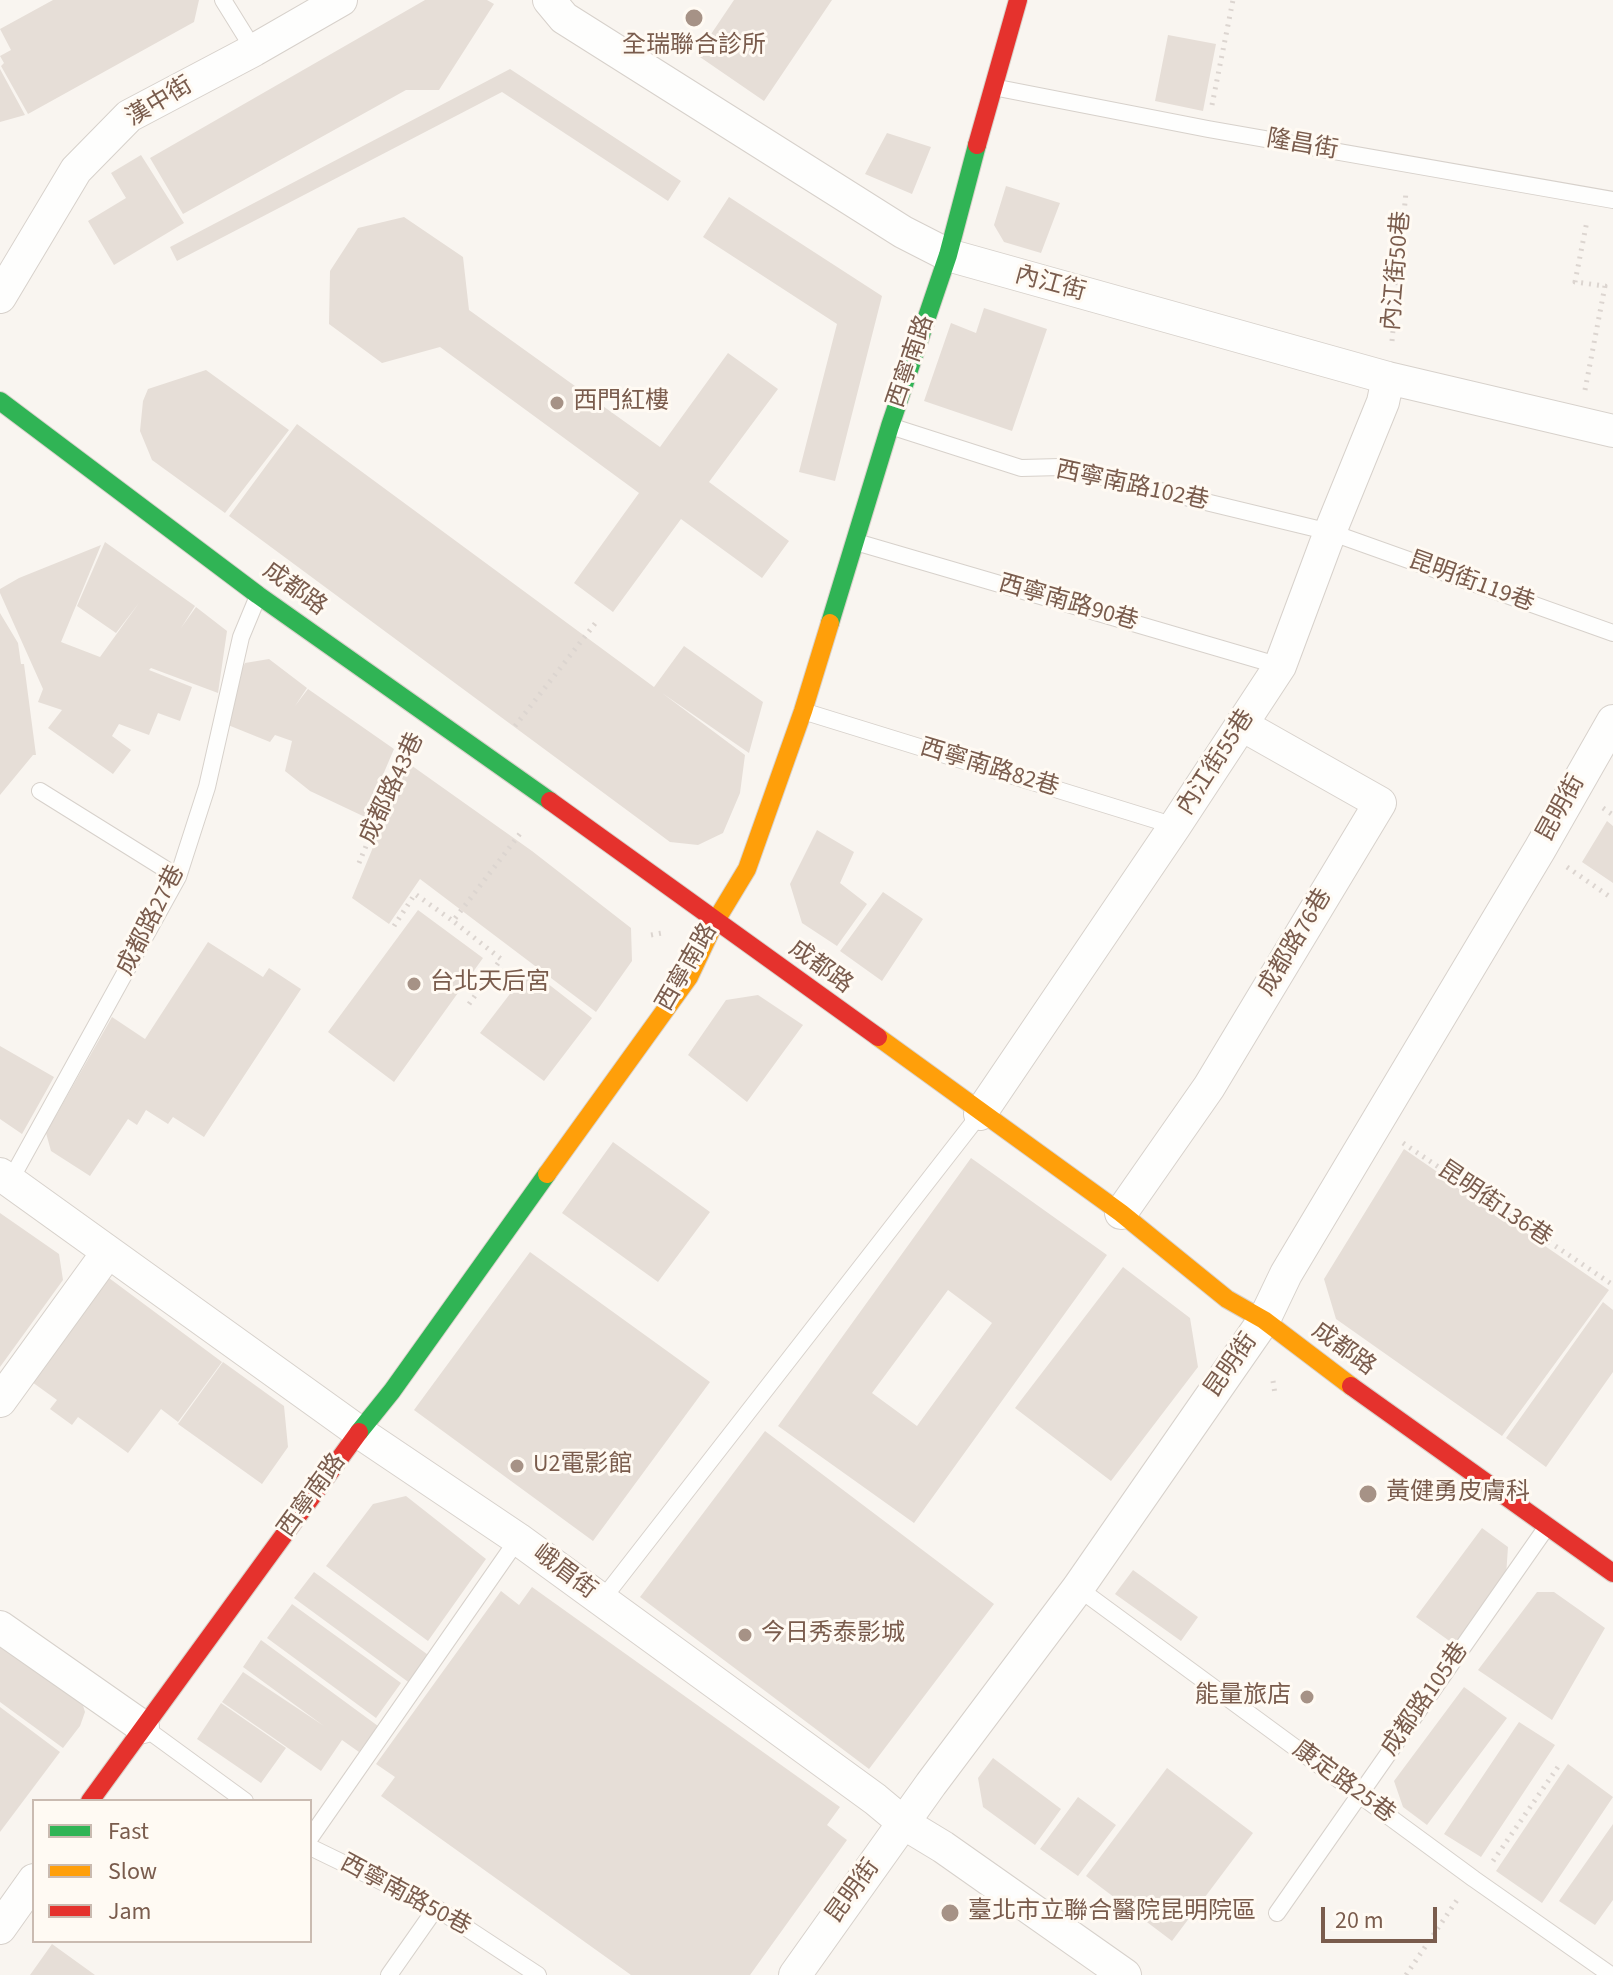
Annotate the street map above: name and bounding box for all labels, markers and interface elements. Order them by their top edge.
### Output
marker: 全瑞聯合診所 [683,7,705,29]
place label: 全瑞聯合診所 [622,33,766,61]
street label: 漢中街 [122,72,198,134]
street label: 隆昌街 [1264,126,1340,166]
street label: 內江街50巷 [1378,210,1418,332]
street label: 內江街 [1011,262,1089,308]
street label: 西寧南路 [883,312,941,412]
place label: 西門紅樓 [573,389,669,417]
marker: 西門紅樓 [548,394,566,412]
street label: 西寧南路102巷 [1053,457,1211,517]
street label: 昆明街119巷 [1404,547,1538,619]
street label: 成都路 [256,557,332,623]
street label: 西寧南路90巷 [995,570,1141,638]
street label: 內江街55巷 [1172,705,1262,821]
street label: 成都路43巷 [355,729,431,849]
street label: 西寧南路82巷 [916,734,1062,804]
street label: 昆明街 [1532,771,1592,847]
street label: 成都路27巷 [112,861,192,981]
street label: 成都路76巷 [1253,884,1339,1002]
street label: 西寧南路 [652,919,724,1017]
street label: 成都路 [782,935,858,1001]
place label: 台北天后宮 [430,970,550,998]
marker: 台北天后宮 [405,975,423,993]
street label: 昆明街136巷 [1431,1156,1557,1254]
street label: 成都路 [1305,1317,1381,1383]
street label: 昆明街 [1200,1328,1264,1404]
street label: 西寧南路 [273,1449,353,1543]
place label: U2電影館 [533,1452,632,1480]
marker: U2電影館 [508,1457,526,1475]
place label: 黃健勇皮膚科 [1386,1480,1530,1508]
marker: 黃健勇皮膚科 [1357,1483,1379,1505]
street label: 峨眉街 [527,1540,601,1606]
place label: 今日秀泰影城 [761,1621,905,1649]
marker: 今日秀泰影城 [736,1626,754,1644]
street label: 成都路105巷 [1376,1638,1476,1762]
place label: 能量旅店 [1195,1683,1291,1711]
marker: 能量旅店 [1298,1688,1316,1706]
street label: 康定路25巷 [1286,1736,1400,1830]
legend [32,1799,312,1943]
text: Fast [108,1814,149,1849]
street label: 西寧南路50巷 [335,1850,475,1942]
text: Slow [108,1854,157,1889]
street label: 昆明街 [821,1854,887,1930]
scale bar [1325,1891,1441,1941]
text: Jam [108,1894,152,1929]
place label: 臺北市立聯合醫院昆明院區 [968,1899,1256,1927]
marker: 臺北市立聯合醫院昆明院區 [939,1902,961,1924]
text: 20 m [1335,1903,1384,1938]

